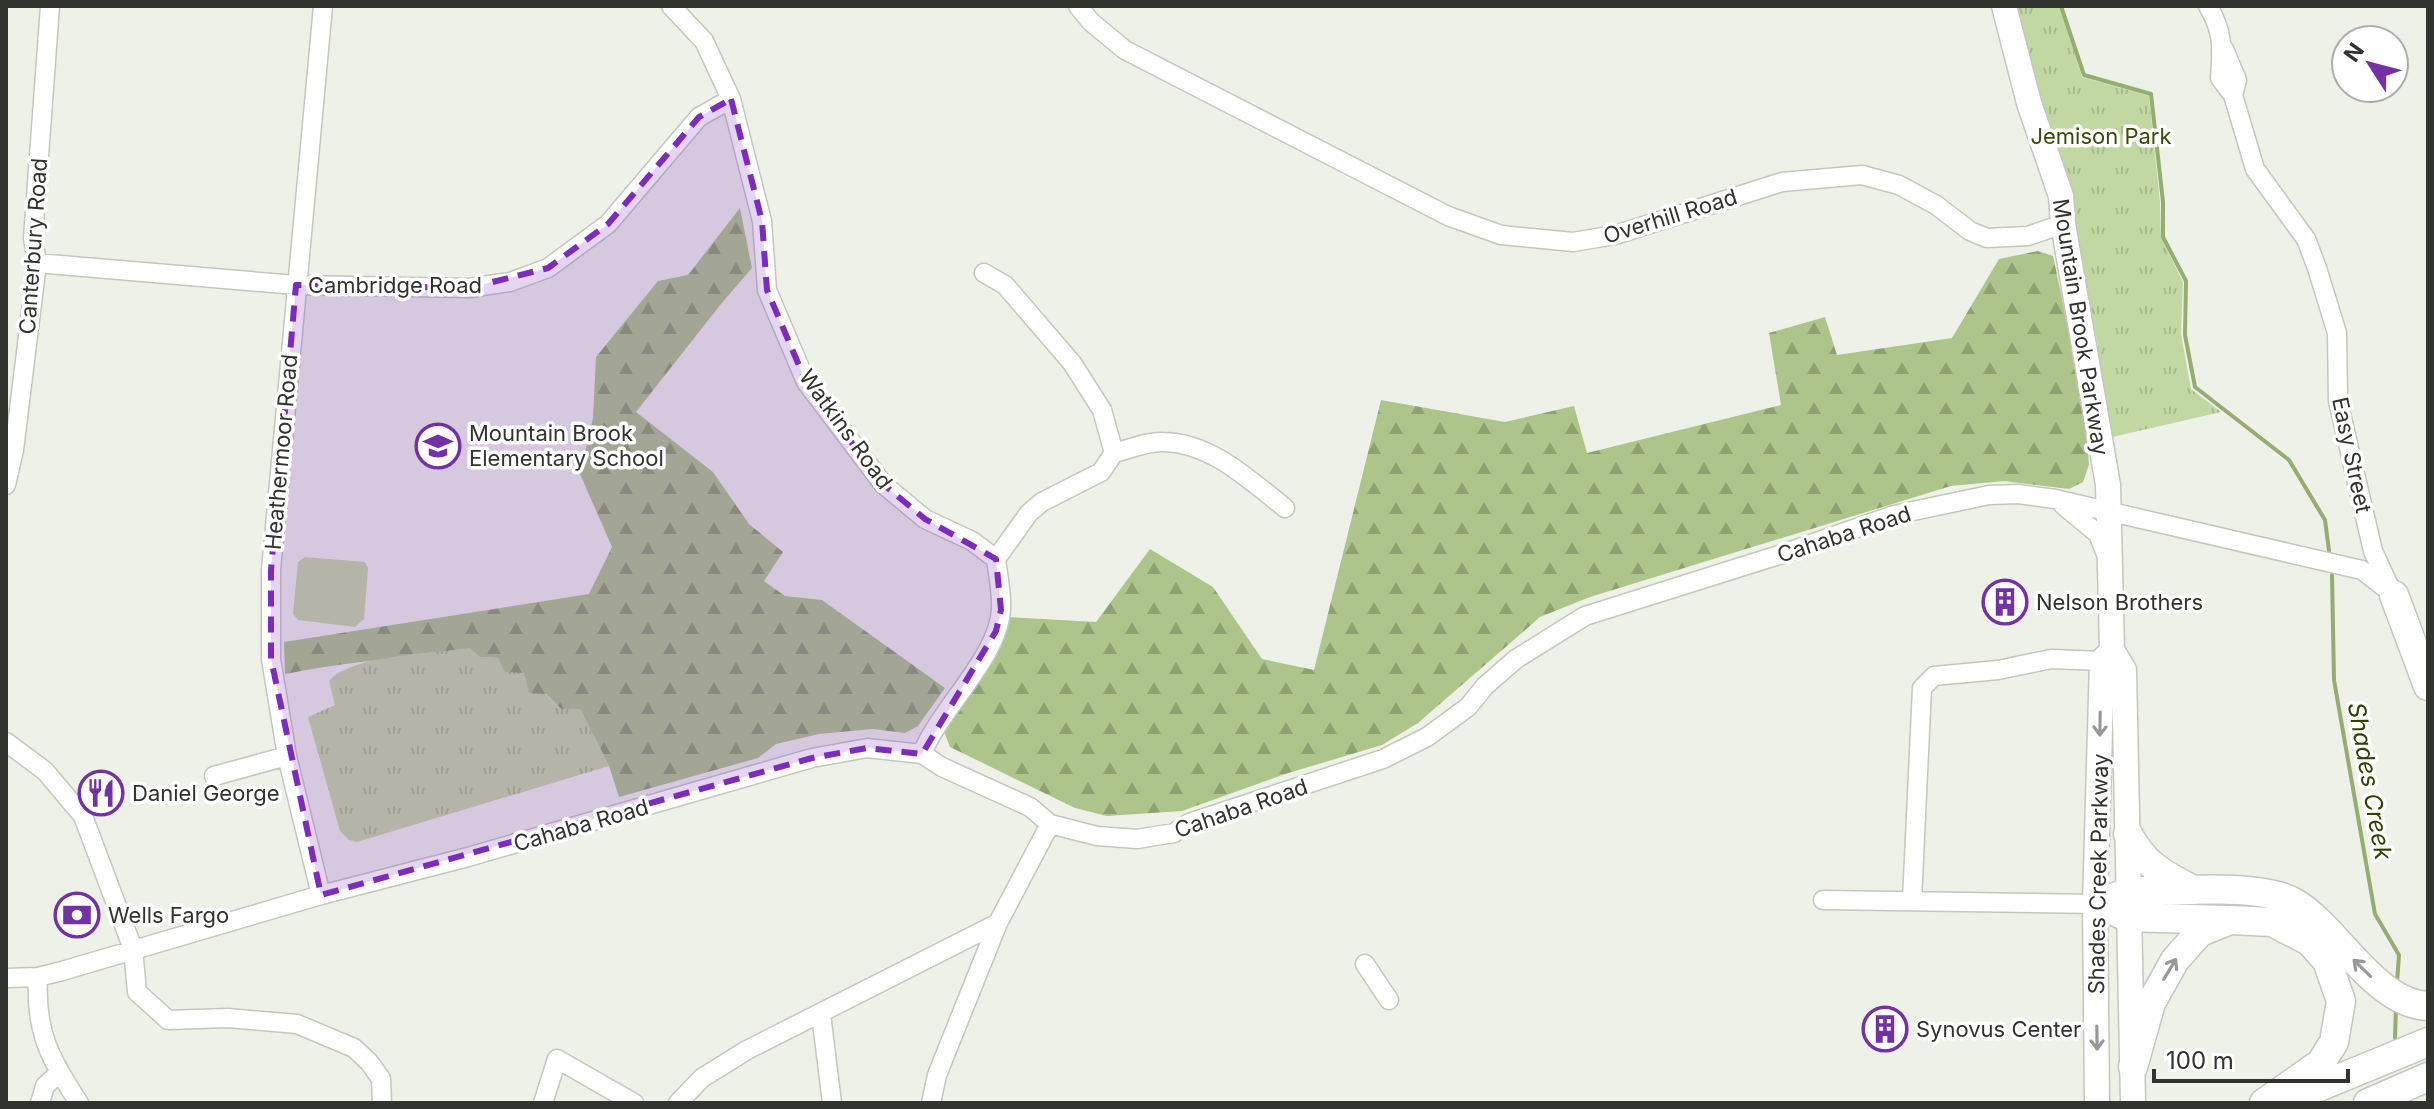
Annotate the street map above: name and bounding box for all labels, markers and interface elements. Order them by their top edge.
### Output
north arrow [2330,24,2410,104]
text: N [2338,38,2369,67]
park label: Jemison Park [2030,123,2172,149]
street label: Canterbury Road [14,157,52,335]
street label: Overhill Road [1600,183,1740,249]
street label: Mountain Brook Parkway [2048,197,2114,457]
street label: Cambridge Road [308,272,482,298]
street label: Heathermoor Road [259,353,303,551]
street label: Watkins Road [794,364,898,494]
street label: Easy Street [2327,395,2377,515]
place label: Mountain Brook Elementary School [469,420,664,471]
school or university icon: Mountain Brook Elementary School [414,422,462,470]
street label: Cahaba Road [1774,500,1914,568]
building icon: Nelson Brothers [1981,578,2029,626]
place label: Nelson Brothers [2036,589,2203,615]
water label: Shades Creek [2342,700,2398,863]
one-way arrow [2092,710,2108,737]
street label: Shades Creek Parkway [2083,753,2113,995]
restaurant icon: Daniel George [77,769,125,817]
street label: Cahaba Road [1171,773,1311,843]
place label: Daniel George [132,780,280,806]
street label: Cahaba Road [511,793,651,857]
bank icon: Wells Fargo [53,891,101,939]
place label: Wells Fargo [108,902,229,928]
one-way arrow [2163,958,2179,981]
one-way arrow [2352,958,2372,977]
building icon: Synovus Center [1861,1005,1909,1053]
place label: Synovus Center [1916,1016,2081,1042]
one-way arrow [2089,1024,2104,1051]
scale bar [2154,1033,2348,1083]
text: 100 m [2166,1046,2234,1075]

